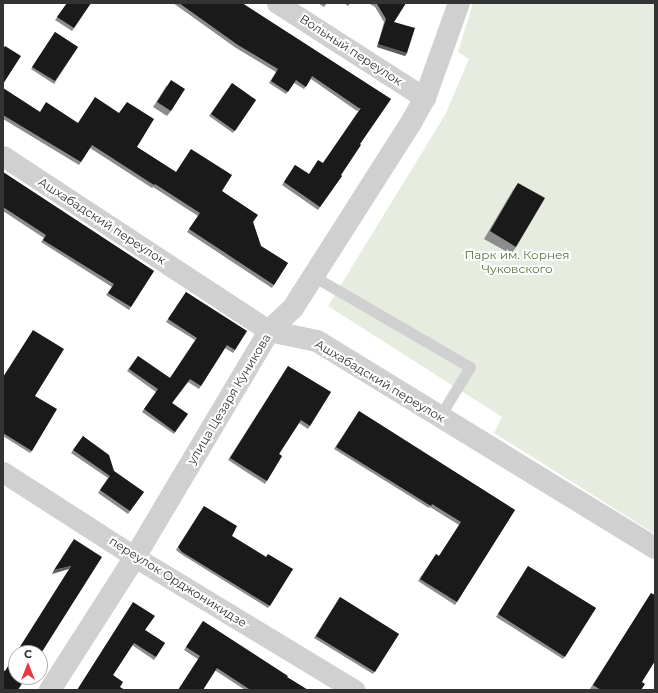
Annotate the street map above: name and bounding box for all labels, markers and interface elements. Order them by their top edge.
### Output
street label: Вольный переулок [297,11,405,89]
street label: Ашхабадский переулок [36,174,168,268]
park label: Парк им. Корнея Чуковского [464,248,570,276]
street label: улица Цезаря Куникова [184,331,274,467]
street label: Ашхабадский переулок [312,336,448,426]
street label: переулок Орджоникидзе [107,534,249,630]
north arrow [8,645,48,685]
text: С [24,647,32,661]

